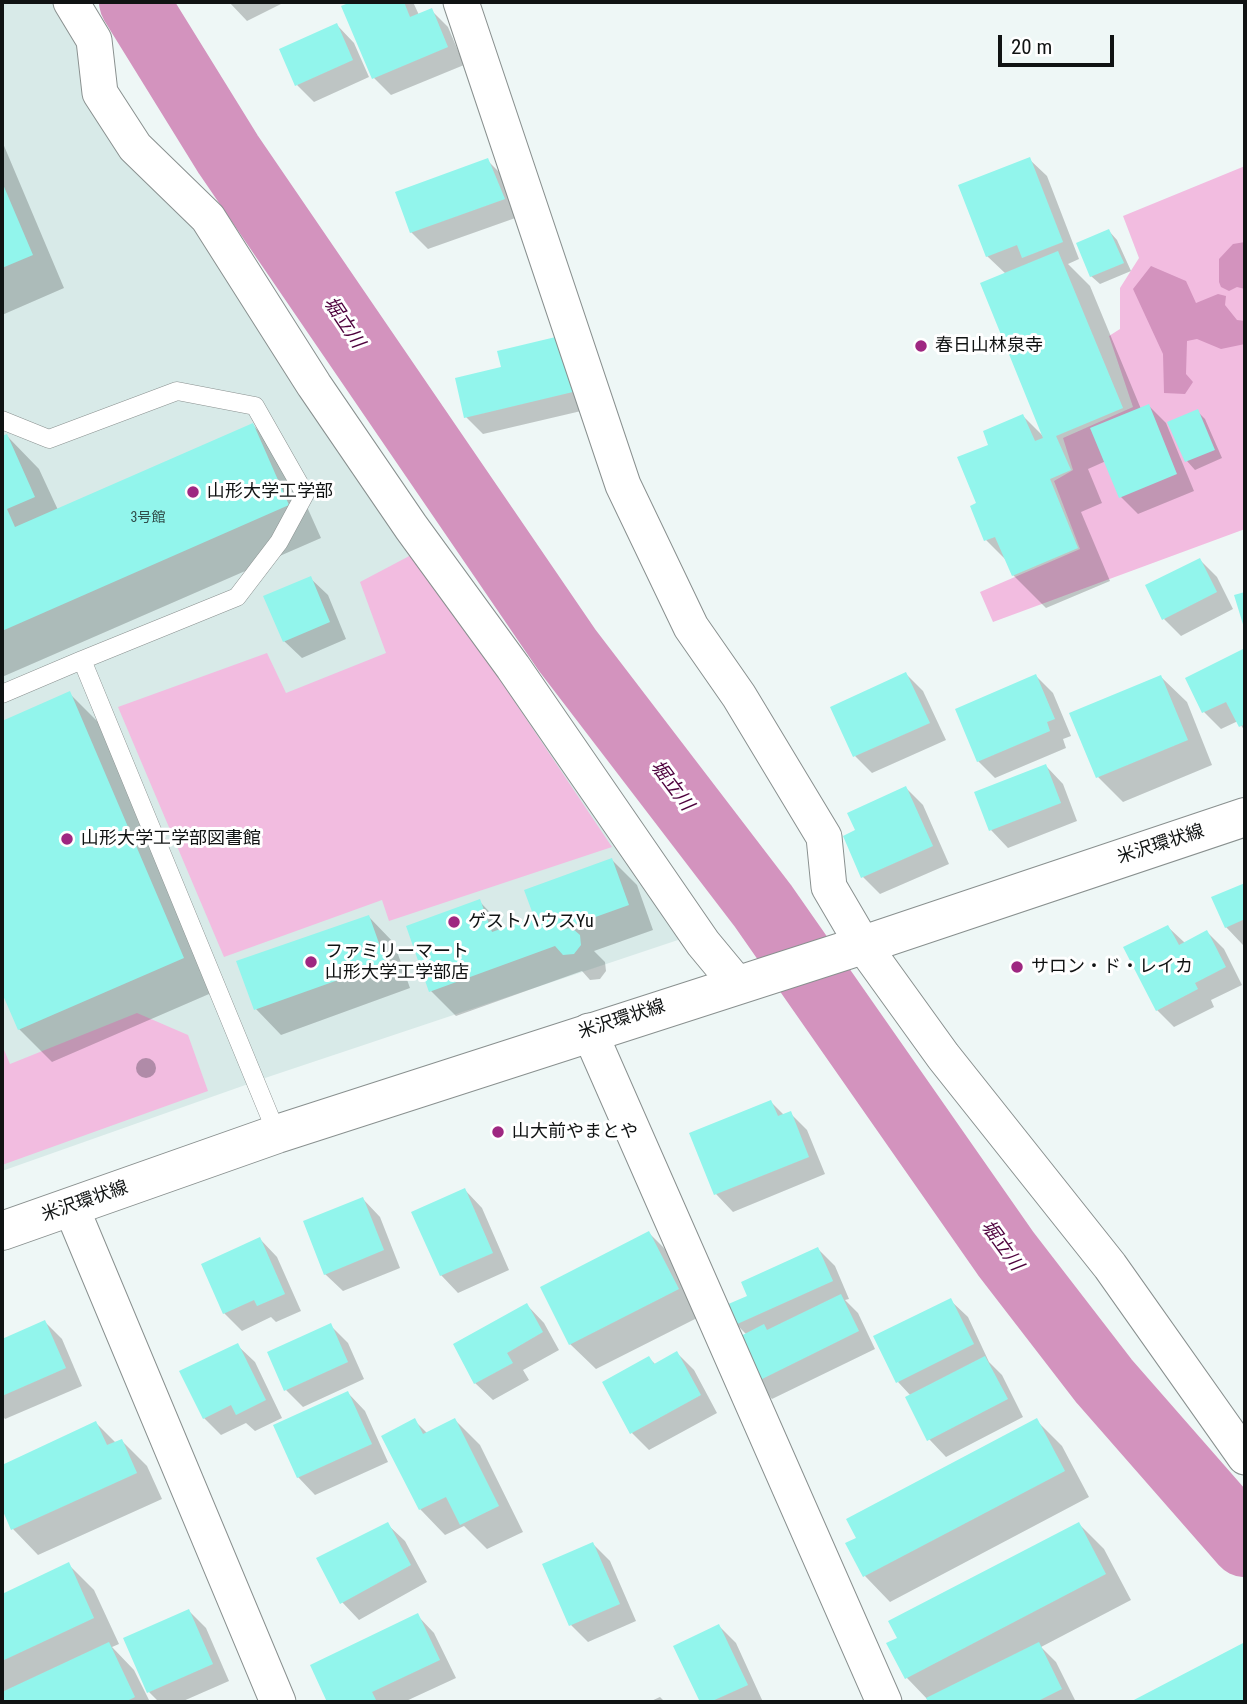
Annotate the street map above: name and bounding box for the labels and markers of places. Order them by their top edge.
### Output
place label: 春日山林泉寺 [935,335,1043,357]
marker: 春日山林泉寺 [913,338,929,354]
place label: 山形大学工学部 [207,481,333,503]
marker: 山形大学工学部 [185,484,201,500]
place label: 山形大学工学部図書館 [81,828,261,850]
marker: 山形大学工学部図書館 [59,831,75,847]
place label: ゲストハウスYu [468,911,594,933]
marker: ゲストハウスYu [446,914,462,930]
place label: ファミリーマート 山形大学工学部店 [325,941,469,984]
marker: ファミリーマート 山形大学工学部店 [303,954,319,970]
place label: サロン・ド・レイカ [1031,956,1193,978]
marker: サロン・ド・レイカ [1009,959,1025,975]
place label: 山大前やまとや [512,1121,638,1143]
marker: 山大前やまとや [490,1124,506,1140]

